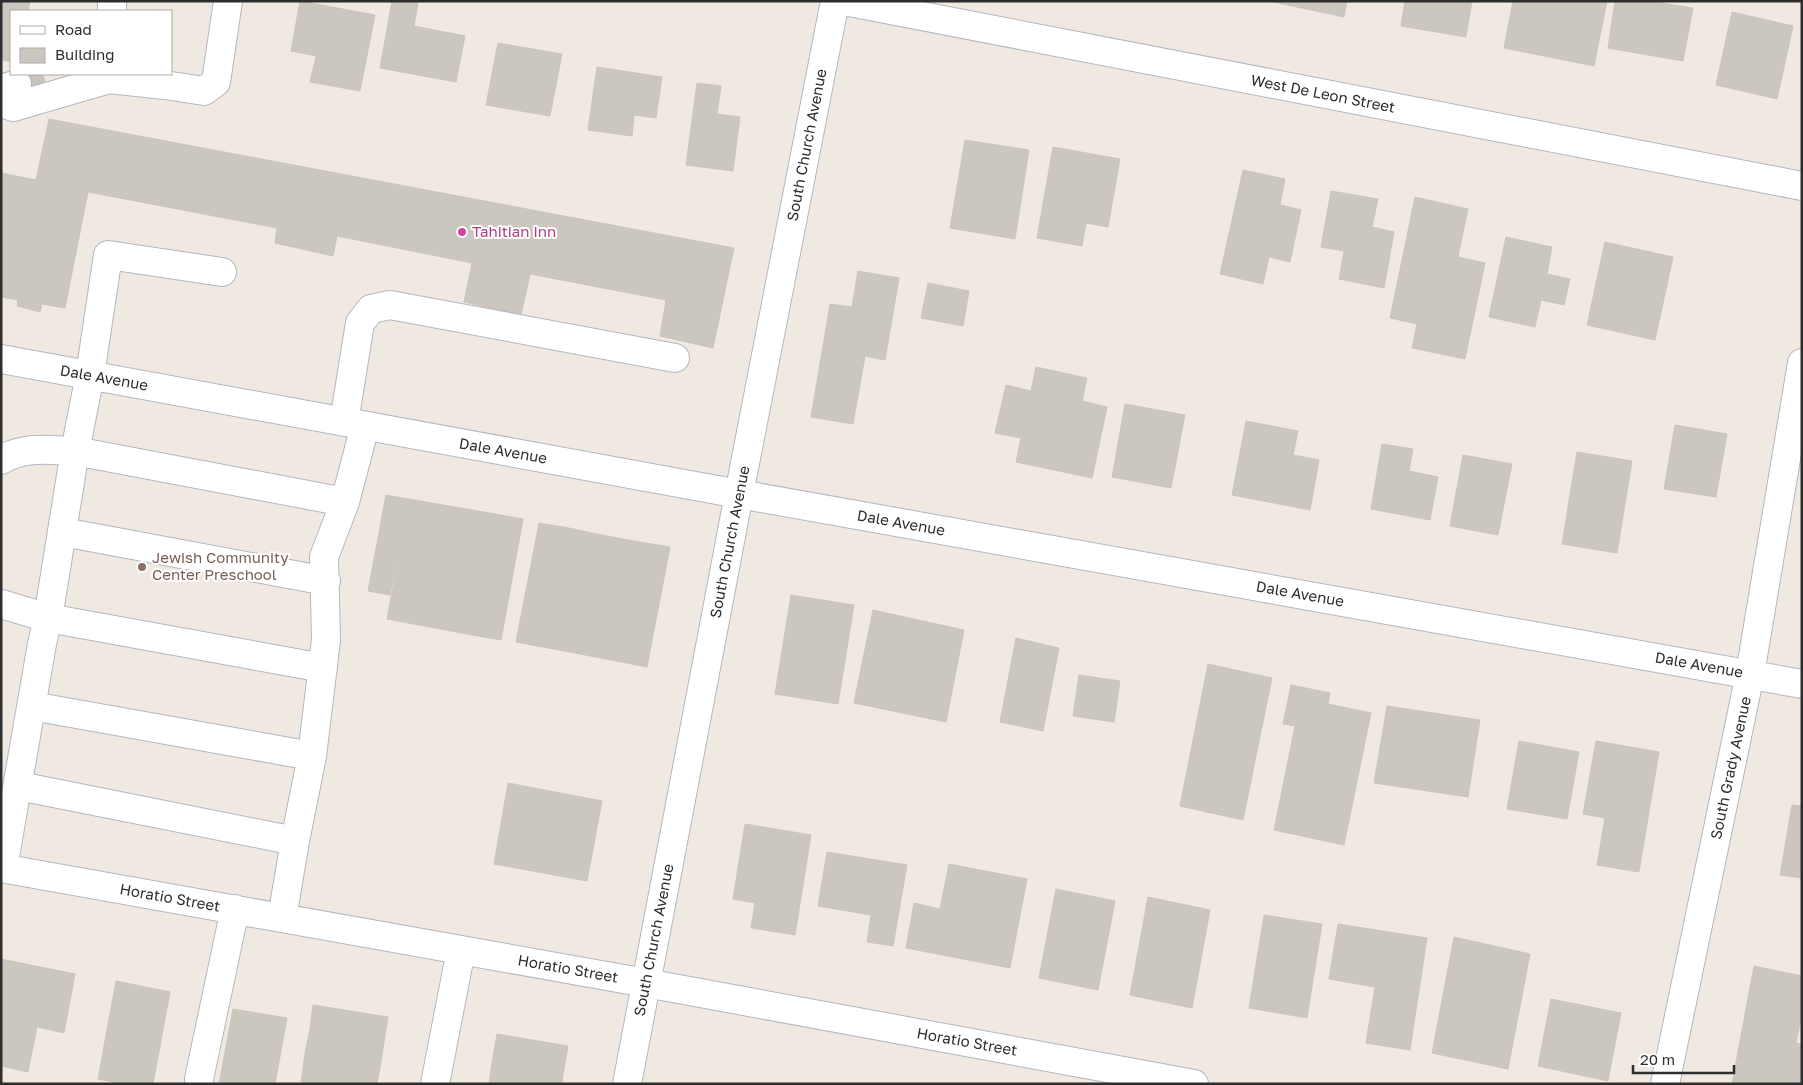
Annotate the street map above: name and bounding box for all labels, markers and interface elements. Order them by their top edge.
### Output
legend [10,10,172,75]
text: Road [55,20,92,38]
text: Building [55,45,115,63]
street label: South Church Avenue [782,67,830,223]
street label: West De Leon Street [1250,70,1397,116]
place label: Tahitian Inn [472,222,556,240]
marker: Tahitian Inn [456,226,468,238]
street label: Dale Avenue [59,360,150,394]
street label: Dale Avenue [458,433,549,467]
street label: South Church Avenue [705,464,753,620]
street label: Dale Avenue [856,505,947,539]
place label: Jewish Community Center Preschool [152,548,289,583]
marker: Jewish Community Center Preschool [136,561,148,573]
street label: Dale Avenue [1255,576,1346,610]
street label: Dale Avenue [1654,647,1745,681]
street label: South Grady Avenue [1706,694,1754,841]
street label: South Church Avenue [629,862,677,1018]
street label: Horatio Street [119,879,222,915]
street label: Horatio Street [517,950,620,986]
street label: Horatio Street [916,1023,1019,1059]
scale bar [1633,1042,1734,1074]
text: 20 m [1640,1050,1675,1068]

